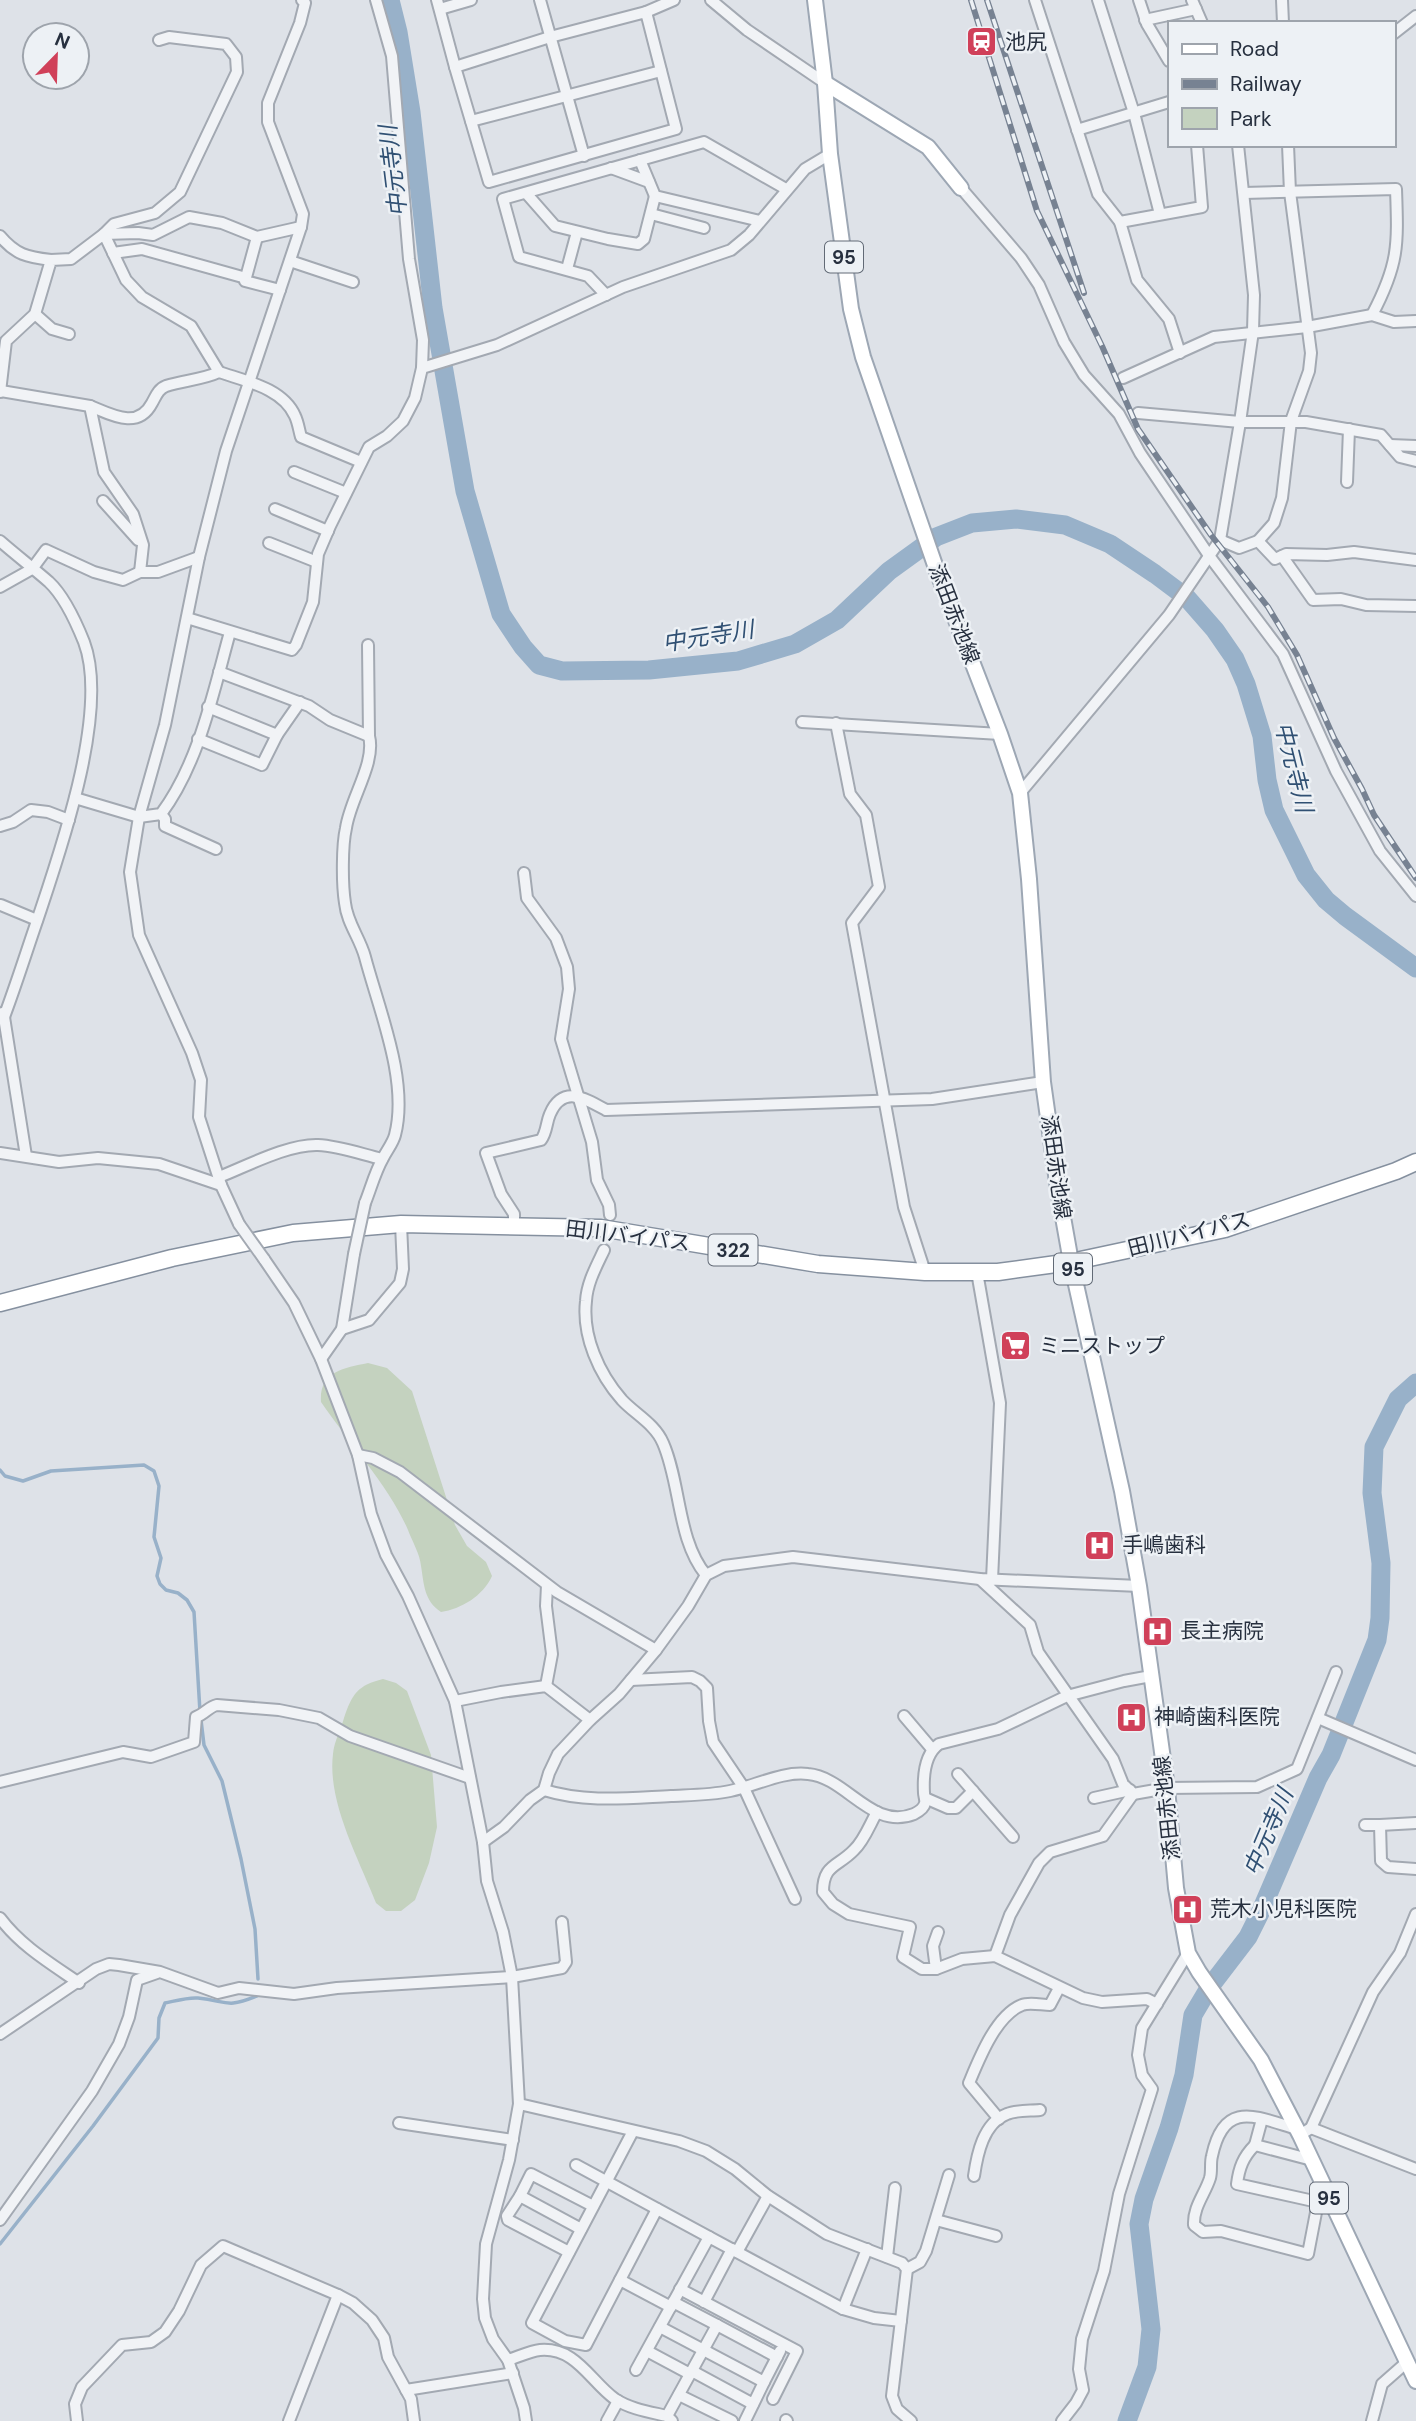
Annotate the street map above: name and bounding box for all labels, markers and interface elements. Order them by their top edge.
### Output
north arrow [21,21,91,91]
legend [1168,21,1395,147]
station icon: 池尻 [965,25,999,59]
text: N [51,27,74,55]
place label: 池尻 [1005,28,1047,56]
text: Road [1230,35,1279,63]
text: Railway [1230,70,1302,98]
text: Park [1230,105,1272,133]
water label: 中元寺川 [372,121,413,218]
road number: 95 [825,242,863,272]
street label: 添田赤池線 [922,560,986,668]
water label: 中元寺川 [660,614,759,658]
water label: 中元寺川 [1268,719,1320,818]
street label: 添田赤池線 [1035,1113,1077,1221]
street label: 田川バイパス [1125,1205,1253,1263]
street label: 田川バイパス [564,1214,692,1258]
road number: 322 [708,1234,758,1266]
road number: 95 [1054,1254,1092,1284]
supermarket icon: ミニストップ [999,1329,1033,1363]
place label: ミニストップ [1039,1332,1165,1360]
hospital icon: 手嶋歯科 [1082,1528,1116,1562]
place label: 手嶋歯科 [1122,1531,1206,1559]
hospital icon: 長主病院 [1140,1614,1174,1648]
place label: 長主病院 [1180,1617,1264,1645]
hospital icon: 神崎歯科医院 [1114,1700,1148,1734]
place label: 神崎歯科医院 [1154,1703,1280,1731]
street label: 添田赤池線 [1148,1754,1186,1862]
water label: 中元寺川 [1236,1781,1301,1880]
hospital icon: 荒木小児科医院 [1170,1892,1204,1926]
place label: 荒木小児科医院 [1210,1895,1357,1923]
road number: 95 [1310,2182,1348,2214]

